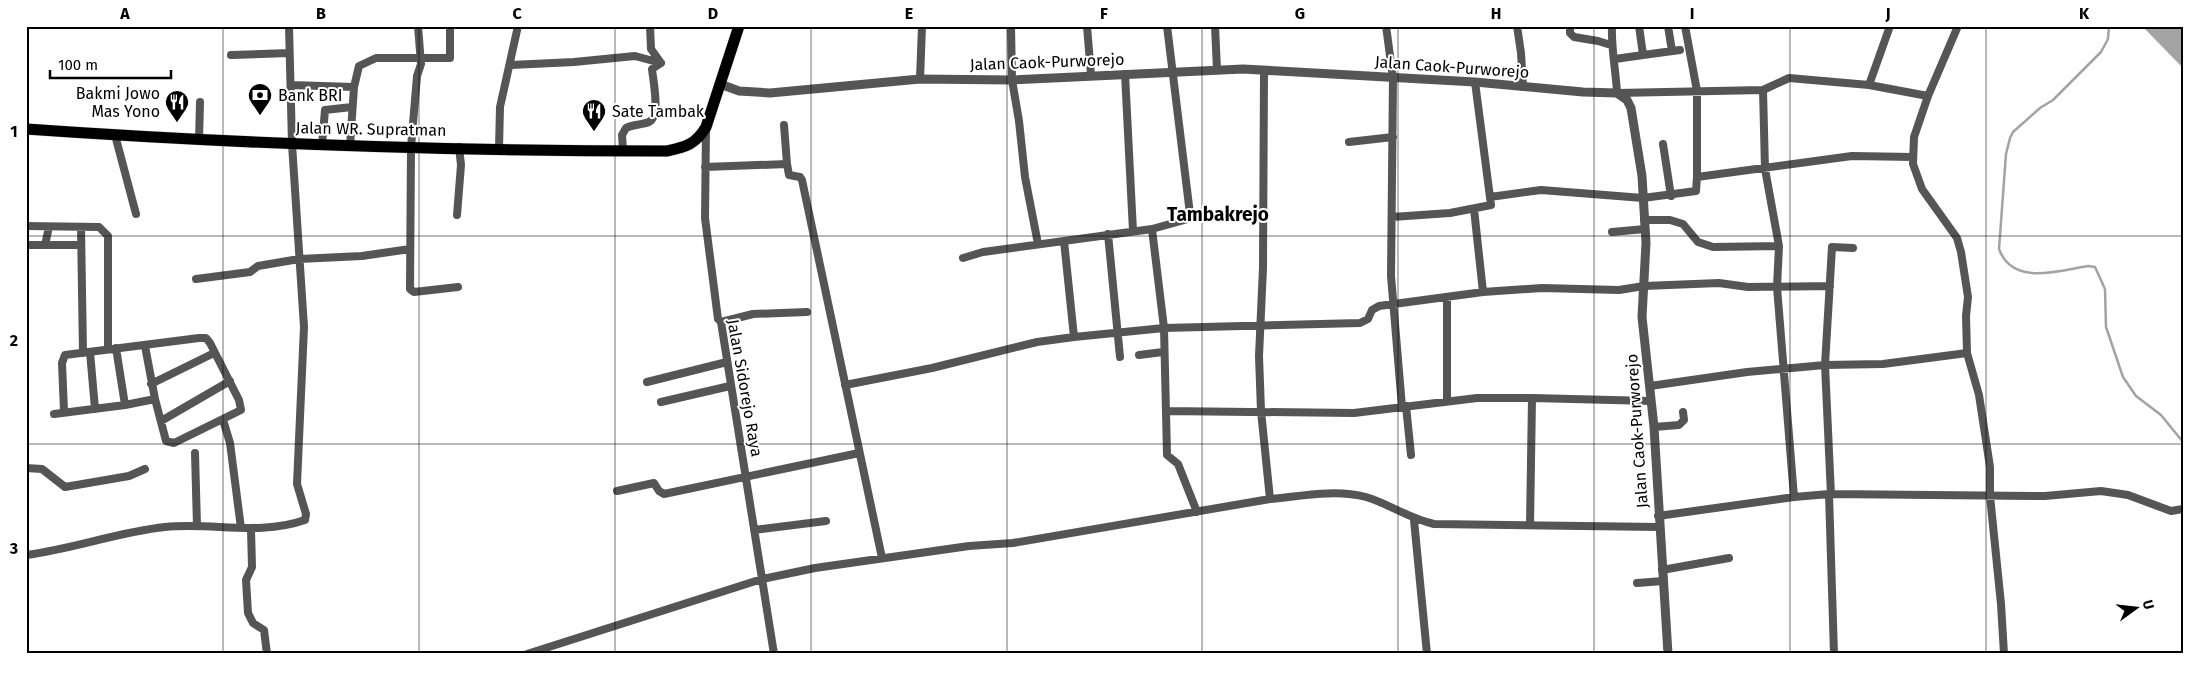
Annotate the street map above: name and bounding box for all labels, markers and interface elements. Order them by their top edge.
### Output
text: A [119,4,130,23]
text: B [316,4,326,23]
text: C [512,4,522,23]
text: D [708,4,718,23]
text: E [905,4,913,23]
text: F [1100,4,1108,23]
text: G [1295,4,1305,23]
text: H [1491,4,1501,23]
text: I [1690,4,1694,23]
text: J [1884,4,1891,23]
text: K [2079,4,2090,23]
scale bar [50,48,171,80]
street label: Jalan Caok-Purworejo [969,50,1125,74]
street label: Jalan Caok-Purworejo [1374,52,1530,82]
text: 100 m [58,56,98,74]
bank icon: Bank BRI [247,82,273,116]
place label: Bakmi Jowo Mas Yono [76,84,160,121]
place label: Bank BRI [278,86,342,105]
restaurant icon: Bakmi Jowo Mas Yono [164,89,190,123]
restaurant icon: Sate Tambak [581,98,607,132]
place label: Sate Tambak [612,102,705,121]
street label: Jalan WR. Supratman [295,118,447,140]
text: 1 [10,122,18,141]
district label: Tambakrejo [1167,203,1269,226]
street label: Jalan Sidorejo Raya [724,318,766,458]
text: 2 [10,331,18,350]
street label: Jalan Caok-Purworejo [1622,353,1652,509]
text: 3 [9,539,18,558]
north arrow [2112,582,2162,632]
text: U [2139,598,2157,611]

